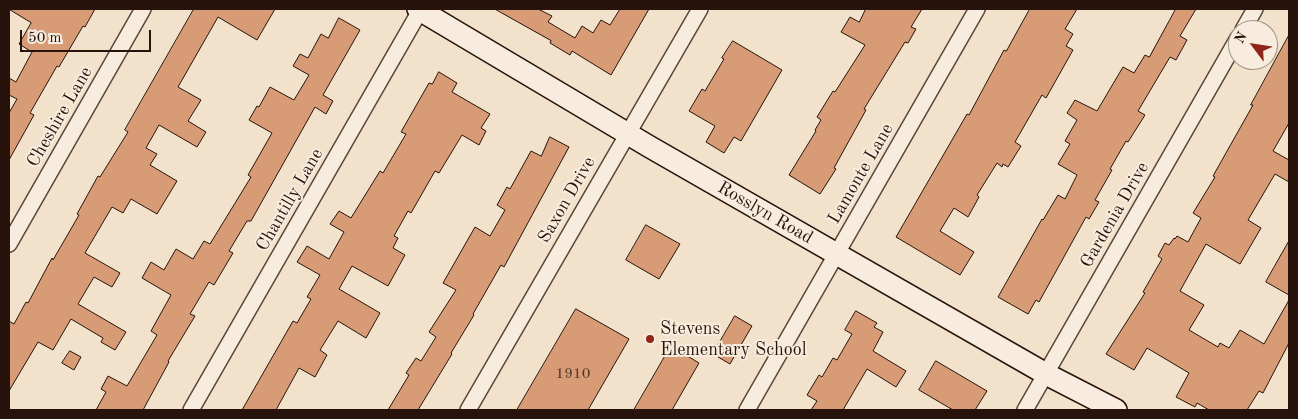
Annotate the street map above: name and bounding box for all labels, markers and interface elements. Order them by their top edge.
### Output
scale bar [22,20,154,52]
north arrow [1228,20,1278,70]
text: N [1232,30,1250,46]
text: 50 m [28,31,62,46]
street label: Cheshire Lane [23,63,97,171]
street label: Lamonte Lane [824,120,898,228]
street label: Chantilly Lane [252,145,328,255]
street label: Saxon Drive [534,153,600,247]
street label: Gardenia Drive [1076,158,1154,272]
street label: Rosslyn Road [713,177,817,249]
place label: Stevens Elementary School [660,318,807,360]
marker: Stevens Elementary School [644,333,656,345]
house number: 1910 [556,365,590,383]

